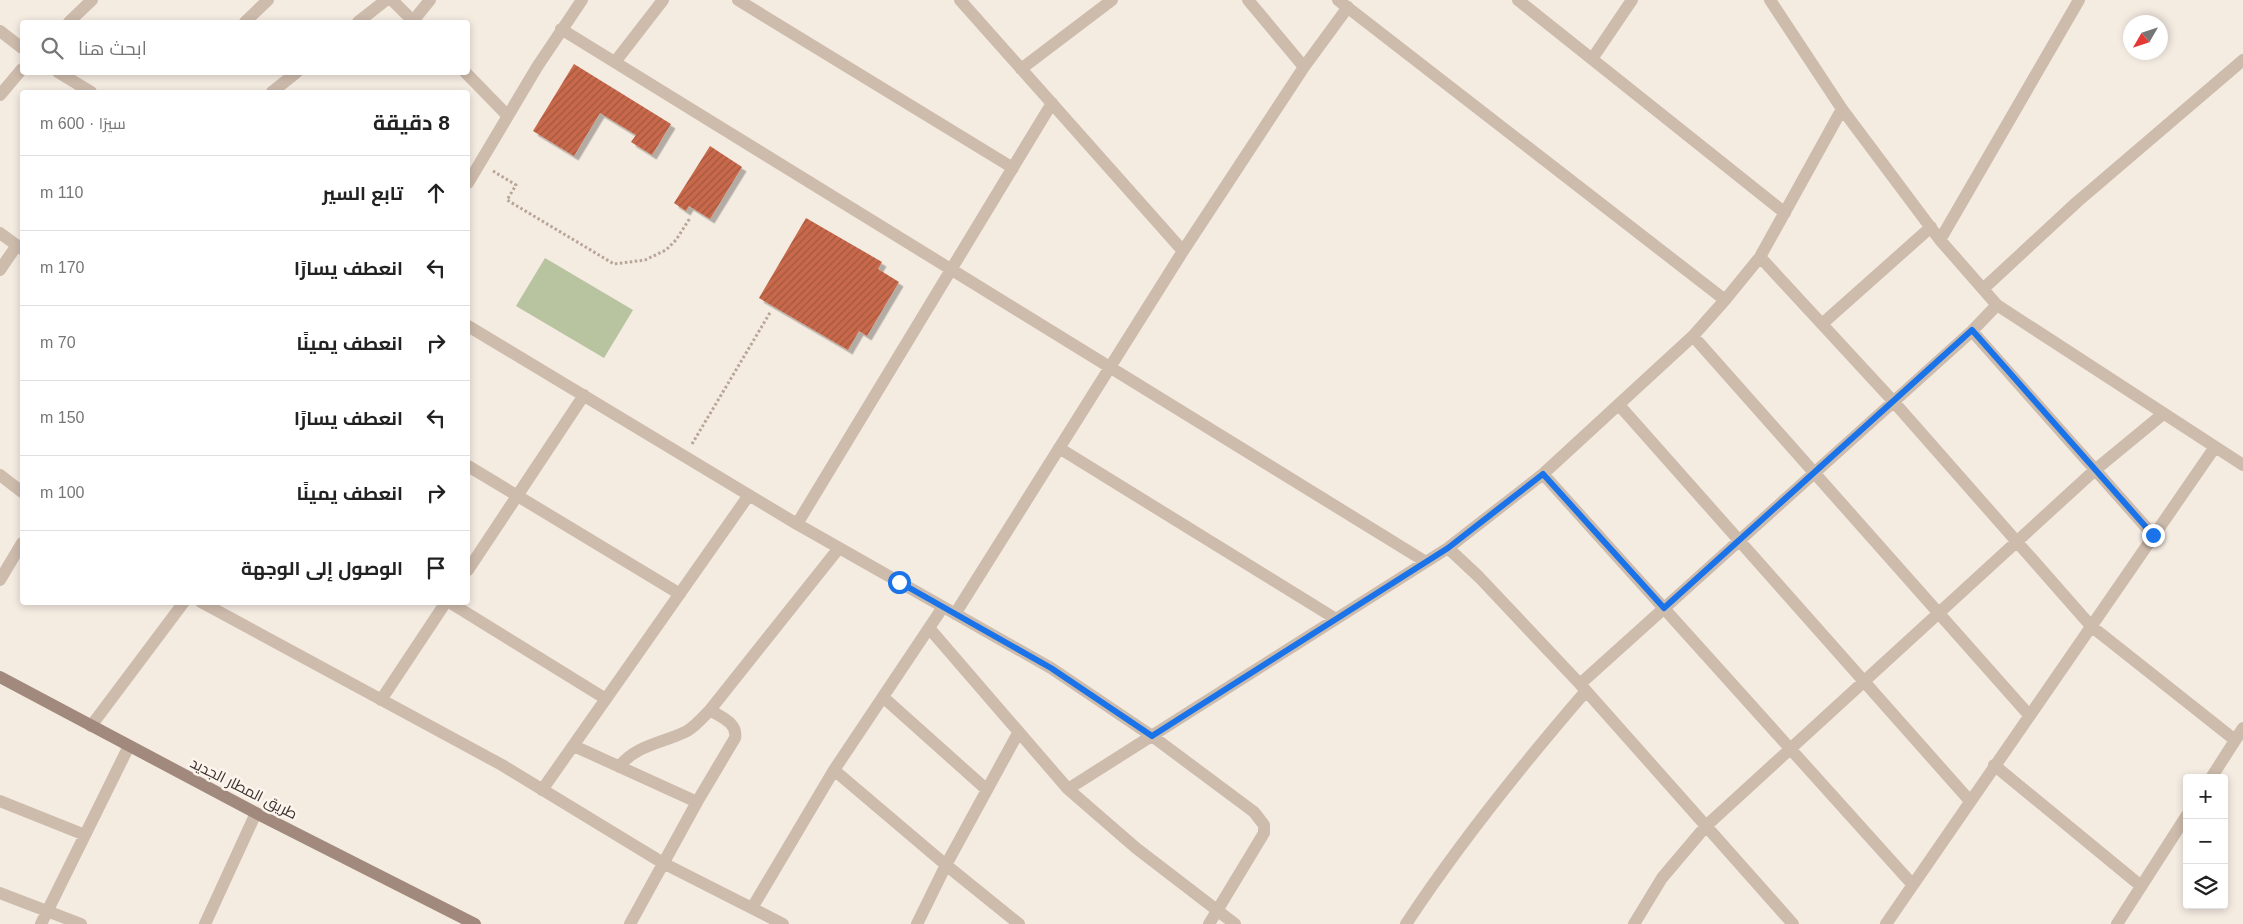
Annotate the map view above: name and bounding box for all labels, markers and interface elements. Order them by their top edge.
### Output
north arrow [2123,15,2168,60]
search box [20,20,470,75]
icon: search [38,34,66,62]
text: ابحث هنا [78,38,147,59]
text: 8 دقيقة [373,111,450,134]
text: سيرًا · 600 m [40,115,126,132]
icon: ahead [422,179,450,207]
text: تابع السير [322,183,403,204]
text: 110 m [40,184,83,201]
icon: left [422,254,450,282]
text: انعطف يسارًا [294,258,403,279]
text: 170 m [40,259,84,276]
icon: right [422,329,450,357]
text: انعطف يمينًا [296,333,403,354]
text: 70 m [40,334,76,351]
icon: left [422,404,450,432]
text: انعطف يسارًا [294,408,403,429]
text: 150 m [40,409,84,426]
icon: right [422,479,450,507]
text: انعطف يمينًا [296,483,403,504]
text: 100 m [40,484,84,501]
route end [2142,524,2165,547]
icon: arrive [422,554,450,582]
text: الوصول إلى الوجهة [241,558,403,579]
route start [888,571,911,594]
street label: طريق المطار الجديد [187,754,300,824]
map controls [2183,774,2228,909]
button: + [2183,774,2228,819]
button: − [2183,819,2228,864]
button: layers [2183,864,2228,909]

